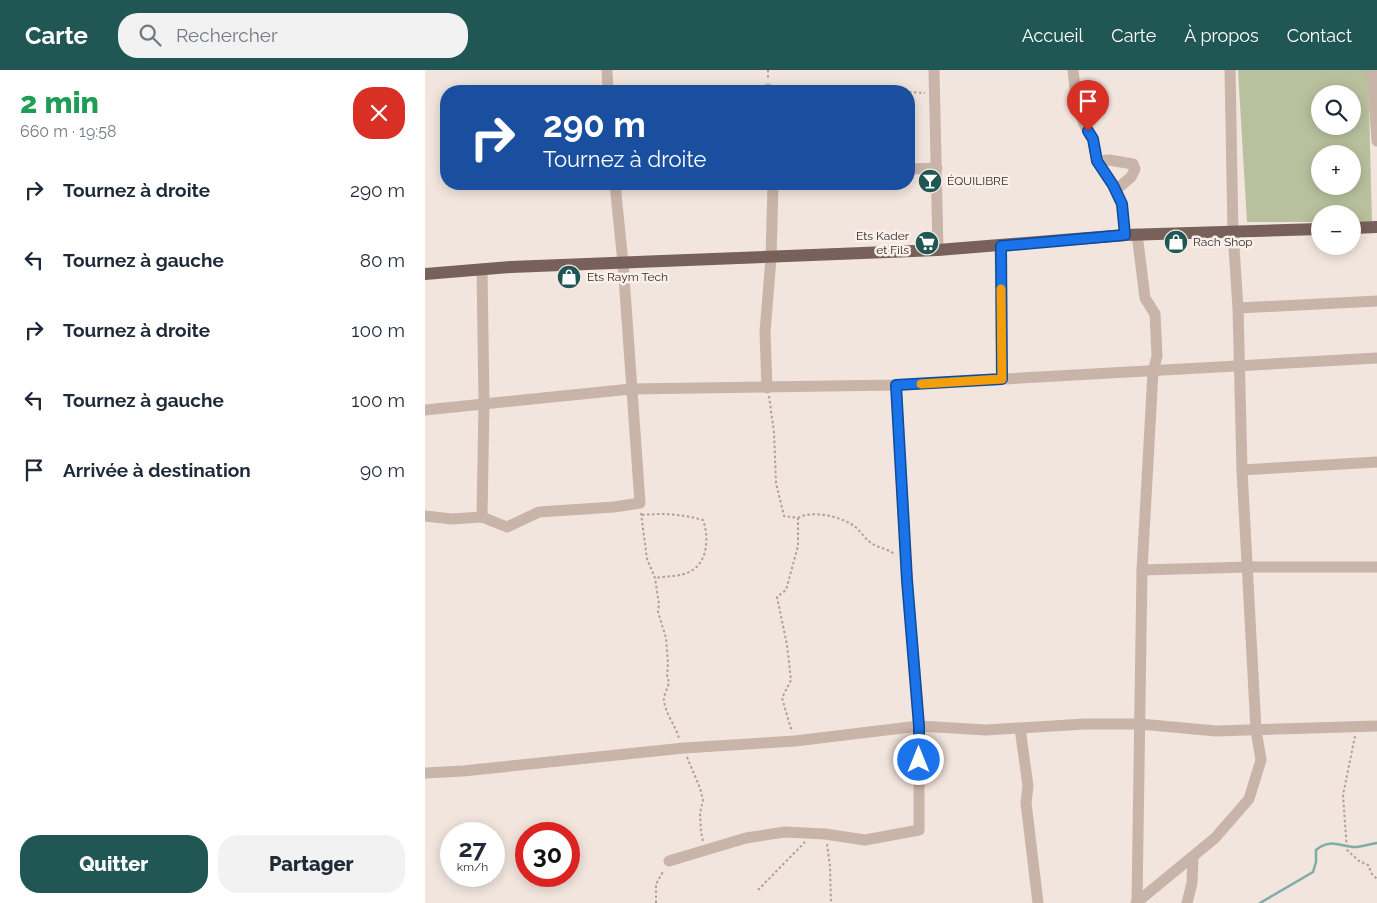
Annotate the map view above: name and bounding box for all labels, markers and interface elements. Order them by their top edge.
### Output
search box [118,13,468,58]
text: Carte [25,21,88,50]
icon: search [136,21,164,49]
text: Rechercher [176,24,278,46]
text: Accueil [1022,25,1083,46]
text: Carte [1111,25,1156,46]
text: À propos [1184,25,1259,46]
text: Contact [1287,25,1352,46]
pin [1067,80,1109,131]
text: 2 min [20,85,99,120]
map controls [1311,85,1361,255]
button: search [1311,85,1361,135]
button: close [353,87,405,139]
icon: arrive [1074,87,1102,115]
text: 290 m [543,104,646,145]
icon: right [460,105,525,170]
text: 660 m · 19:58 [20,122,117,141]
button: + [1311,145,1361,195]
text: Tournez à droite [543,146,707,172]
bar icon: ÉQUILIBRE [917,168,943,194]
place label: ÉQUILIBRE [947,174,1008,188]
icon: right [20,176,48,204]
text: Tournez à droite [63,179,210,201]
text: 290 m [350,179,405,201]
button: − [1311,205,1361,255]
place label: Ets Kader et Fils [856,229,910,257]
shop icon: Rach Shop [1163,229,1189,255]
supermarket icon: Ets Kader et Fils [914,230,940,256]
place label: Rach Shop [1193,235,1253,249]
icon: left [20,246,48,274]
text: Tournez à gauche [63,249,224,271]
text: 80 m [360,249,405,271]
shop icon: Ets Raym Tech [556,264,582,290]
place label: Ets Raym Tech [587,270,668,284]
icon: right [20,316,48,344]
text: Tournez à droite [63,319,210,341]
text: 100 m [351,319,405,341]
icon: left [20,386,48,414]
text: Tournez à gauche [63,389,224,411]
text: 100 m [351,389,405,411]
icon: arrive [20,456,48,484]
text: Arrivée à destination [63,459,251,481]
text: 90 m [360,459,405,481]
position arrow [892,733,944,785]
speed limit sign: 30 [515,822,580,887]
text: 27 [458,833,487,863]
button: Quitter [20,835,208,893]
button: Partager [218,835,405,893]
text: km/h [457,860,488,874]

